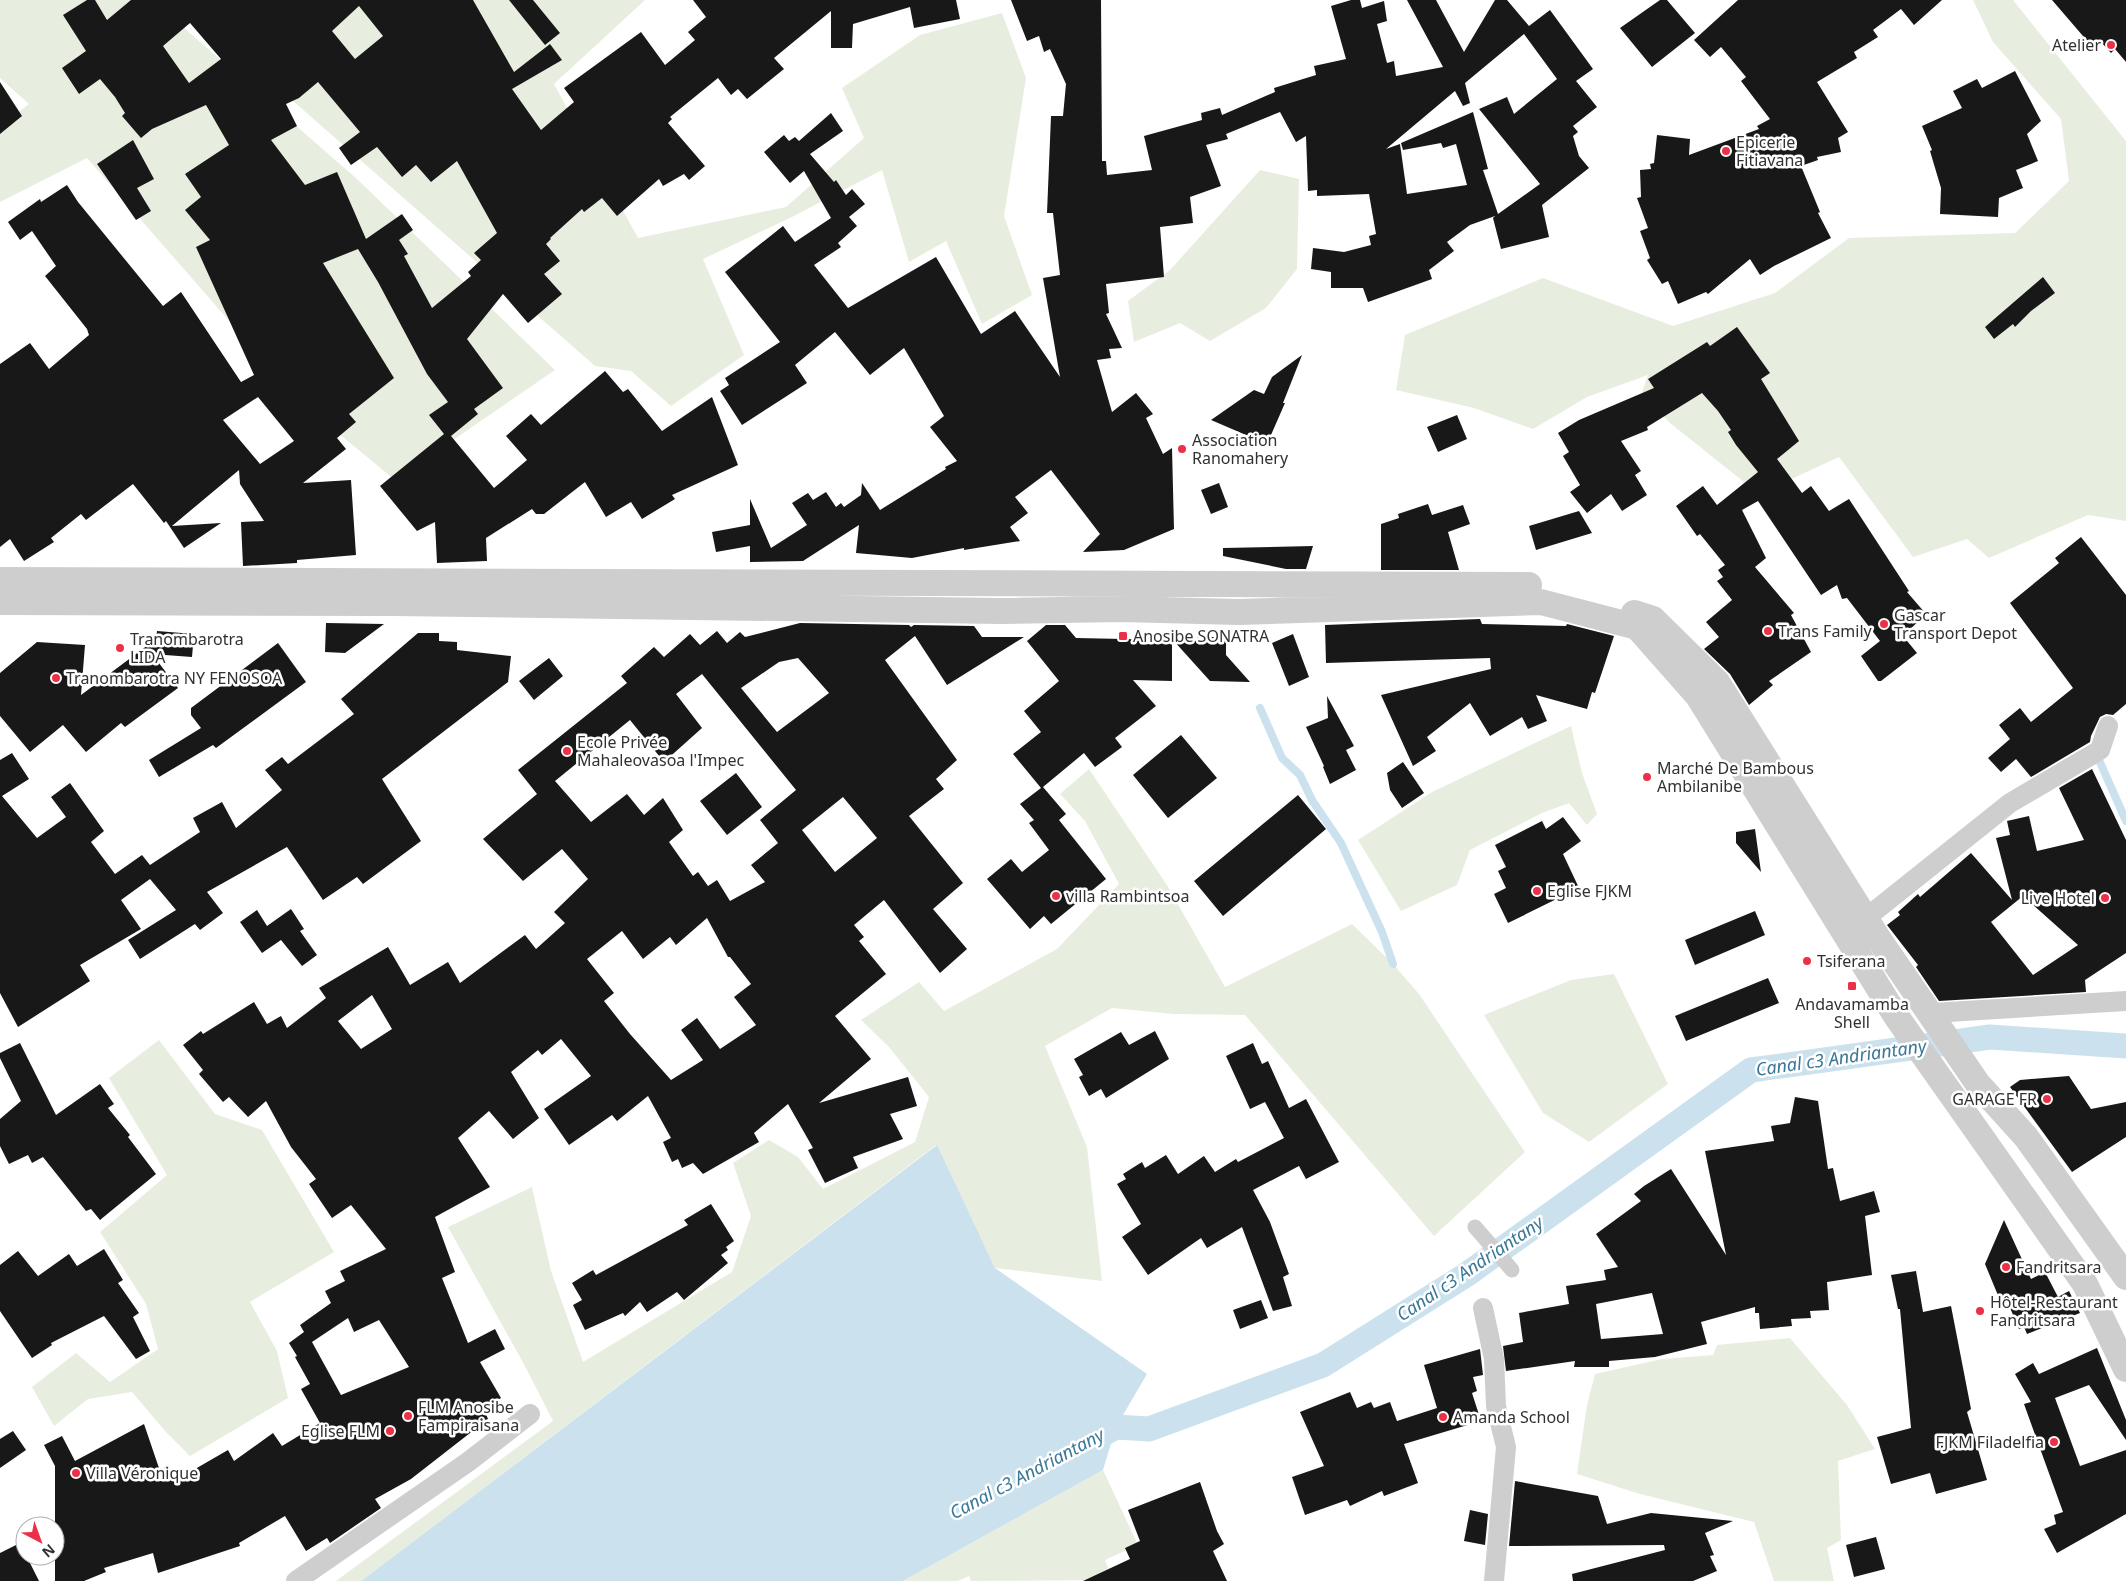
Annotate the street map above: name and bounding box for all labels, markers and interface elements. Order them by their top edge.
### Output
place label: Atelier [2052,34,2101,56]
marker: Atelier [2105,39,2117,51]
place label: Epicerie Fitiavana [1736,131,1803,171]
marker: Epicerie Fitiavana [1720,145,1732,157]
place label: Association Ranomahery [1192,429,1289,469]
marker: Association Ranomahery [1176,443,1188,455]
place label: Gascar Transport Depot [1894,604,2017,644]
marker: Gascar Transport Depot [1878,618,1890,630]
place label: Trans Family [1778,620,1873,642]
place label: Anosibe SONATRA [1133,625,1270,647]
marker: Trans Family [1762,625,1774,637]
place label: Tranombarotra LIDA [130,628,244,668]
marker: Anosibe SONATRA [1117,630,1129,642]
marker: Tranombarotra LIDA [114,642,126,654]
place label: Tranombarotra NY FENOSOA [66,667,283,689]
marker: Tranombarotra NY FENOSOA [50,672,62,684]
place label: Ecole Privée Mahaleovasoa l'Impec [577,731,744,771]
marker: Ecole Privée Mahaleovasoa l'Impec [561,745,573,757]
place label: Marché De Bambous Ambilanibe [1657,757,1814,797]
marker: Marché De Bambous Ambilanibe [1641,771,1653,783]
place label: Eglise FJKM [1547,880,1632,902]
place label: villa Rambintsoa [1066,885,1190,907]
marker: Eglise FJKM [1531,885,1543,897]
place label: Live Hotel [2021,887,2095,909]
marker: villa Rambintsoa [1050,890,1062,902]
marker: Live Hotel [2099,892,2111,904]
place label: Tsiferana [1817,950,1885,972]
marker: Tsiferana [1801,955,1813,967]
marker: Andavamamba Shell [1846,980,1858,992]
place label: Andavamamba Shell [1795,993,1909,1033]
water label: Canal c3 Andriantany [1754,1033,1929,1081]
place label: GARAGE FR [1952,1088,2037,1110]
marker: GARAGE FR [2041,1093,2053,1105]
water label: Canal c3 Andriantany [1391,1209,1549,1326]
place label: Fandritsara [2016,1256,2101,1278]
marker: Fandritsara [2000,1261,2012,1273]
place label: Hôtel-Restaurant Fandritsara [1990,1291,2118,1331]
marker: Hôtel-Restaurant Fandritsara [1974,1305,1986,1317]
place label: FLM Anosibe Fampiraisana [418,1396,519,1436]
place label: Amanda School [1453,1406,1570,1428]
marker: FLM Anosibe Fampiraisana [402,1410,414,1422]
marker: Amanda School [1437,1411,1449,1423]
place label: Eglise FLM [301,1420,380,1442]
water label: Canal c3 Andriantany [945,1421,1109,1524]
marker: Eglise FLM [384,1425,396,1437]
place label: FJKM Filadelfia [1936,1431,2044,1453]
marker: FJKM Filadelfia [2048,1436,2060,1448]
place label: Villa Véronique [86,1462,198,1484]
marker: Villa Véronique [70,1467,82,1479]
north arrow [15,1516,65,1566]
text: N [38,1540,59,1562]

